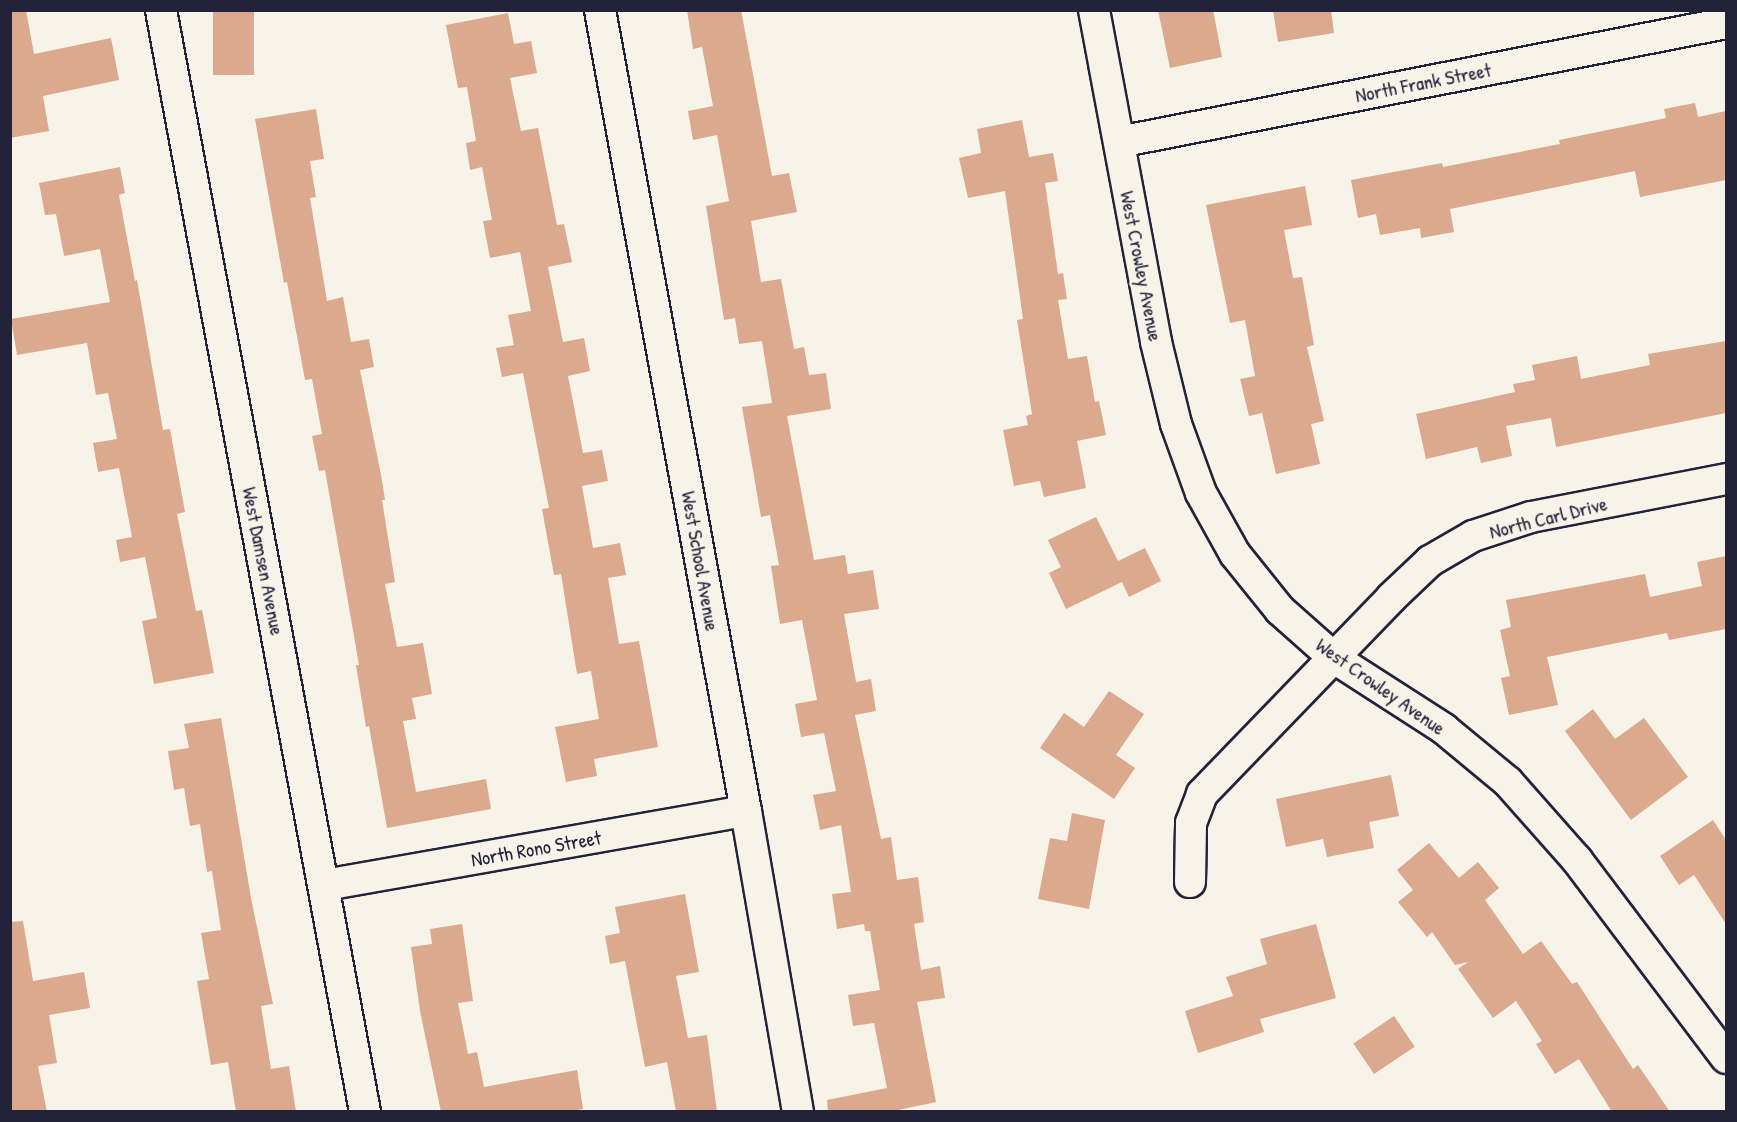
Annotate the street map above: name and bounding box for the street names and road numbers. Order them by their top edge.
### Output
street label: North Frank Street [1353,57,1493,107]
street label: West Crowley Avenue [1116,189,1168,343]
street label: West Damsen Avenue [238,485,290,637]
street label: West School Avenue [677,489,725,633]
street label: North Carl Drive [1487,491,1609,543]
street label: West Crowley Avenue [1312,632,1450,740]
street label: North Rono Street [469,825,603,871]

